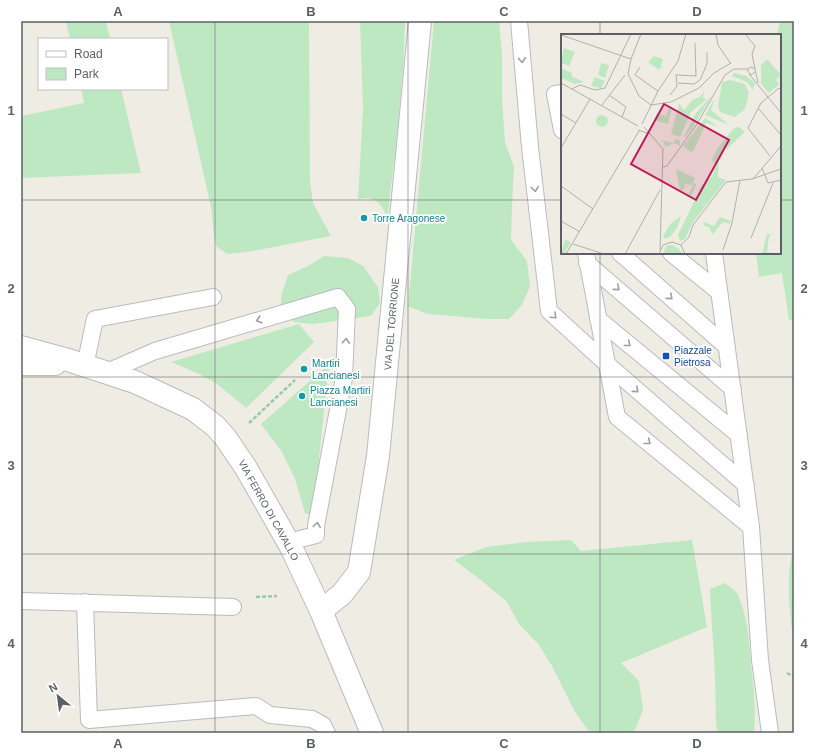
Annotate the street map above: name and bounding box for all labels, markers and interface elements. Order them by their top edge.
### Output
text: A [113,4,123,19]
text: B [306,4,316,19]
text: C [499,4,509,19]
text: D [692,4,702,19]
inset map [561,34,781,254]
legend [38,38,168,90]
text: Road [74,47,103,61]
one-way arrow [518,57,527,63]
text: Park [74,67,100,81]
text: 1 [7,103,15,118]
text: 1 [800,103,808,118]
one-way arrow [530,186,539,192]
marker: Torre Aragonese [359,213,369,223]
place label: Torre Aragonese [372,213,446,224]
street label: VIA DEL TORRIONE [382,277,401,371]
text: 2 [7,281,15,296]
text: 2 [800,281,808,296]
one-way arrow [612,284,619,291]
one-way arrow [666,293,673,300]
one-way arrow [550,311,557,318]
one-way arrow [256,315,263,324]
one-way arrow [341,338,350,344]
one-way arrow [624,339,631,346]
place label: Piazzale Pietrosa [674,345,712,368]
marker: Piazzale Pietrosa [661,351,671,361]
place label: Martiri Lancianesi [312,358,360,381]
marker: Martiri Lancianesi [299,364,309,374]
place label: Piazza Martiri Lancianesi [310,385,371,408]
one-way arrow [632,385,639,392]
marker: Piazza Martiri Lancianesi [297,391,307,401]
one-way arrow [643,437,650,444]
text: 3 [7,458,15,473]
street label: VIA FERRO DI CAVALLO [236,458,301,563]
text: 3 [800,458,808,473]
one-way arrow [312,522,321,528]
text: 4 [7,636,15,651]
text: 4 [800,636,808,651]
north arrow [38,676,78,716]
text: N [47,680,60,694]
text: A [113,736,123,751]
text: B [306,736,316,751]
text: C [499,736,509,751]
text: D [692,736,702,751]

